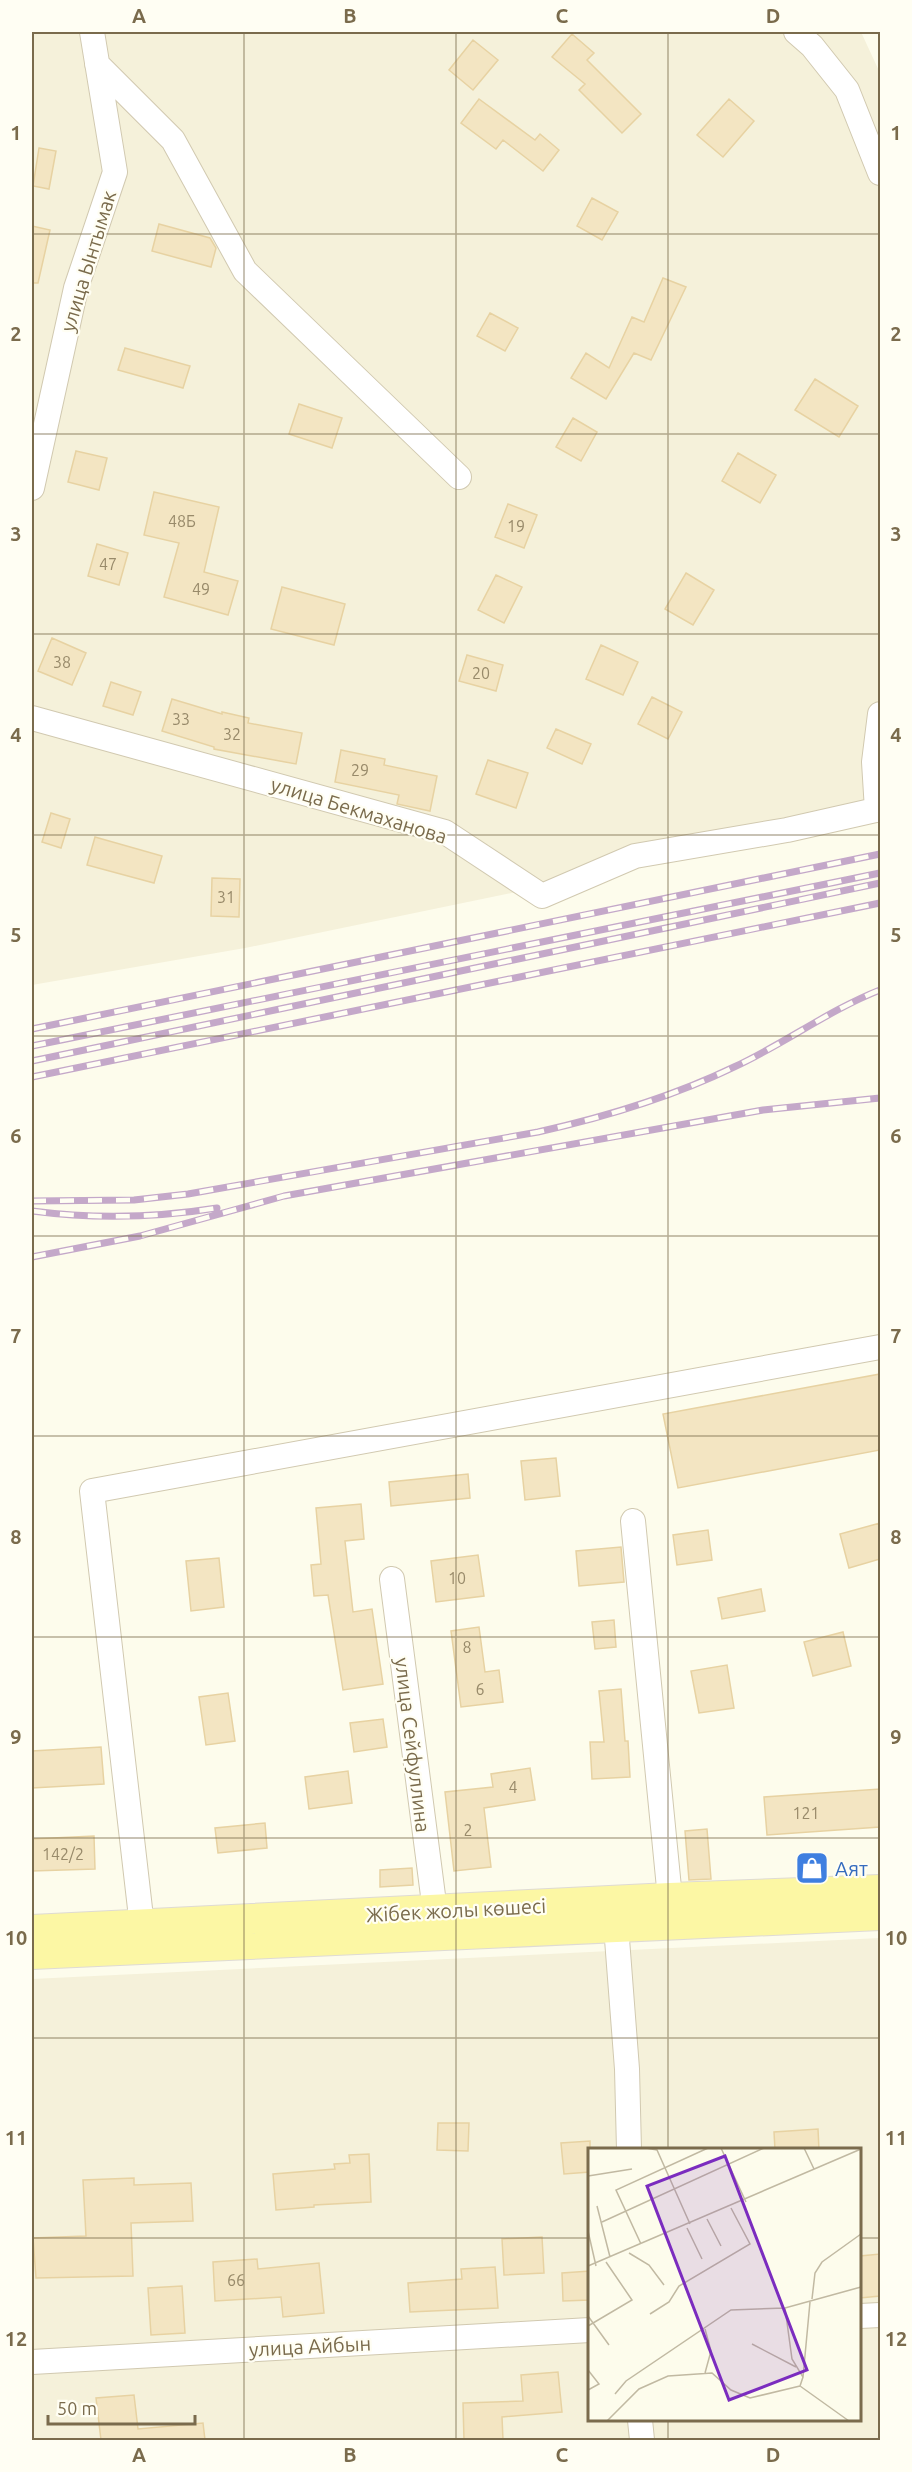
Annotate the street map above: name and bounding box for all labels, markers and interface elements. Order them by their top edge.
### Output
text: A [132,4,146,27]
text: B [343,4,357,27]
text: C [556,4,569,27]
text: D [766,4,780,27]
text: 1 [10,121,22,144]
text: 1 [890,121,902,144]
street label: улица Ынтымак [56,188,120,334]
text: 2 [10,322,22,345]
text: 2 [890,322,902,345]
house number: 48Б [168,512,196,530]
house number: 19 [507,517,525,535]
text: 3 [10,522,22,545]
text: 3 [890,522,902,545]
house number: 47 [99,555,117,573]
house number: 49 [192,580,210,598]
house number: 38 [53,653,71,671]
house number: 20 [472,664,490,682]
house number: 33 [172,710,190,728]
text: 4 [10,723,22,746]
text: 4 [890,723,902,746]
house number: 32 [223,725,241,743]
house number: 29 [351,761,369,779]
street label: улица Бекмаханова [268,772,450,848]
house number: 31 [217,888,235,906]
text: 5 [10,923,22,946]
text: 5 [890,923,902,946]
text: 6 [10,1124,22,1147]
text: 6 [890,1124,902,1147]
text: 7 [10,1324,22,1347]
text: 7 [890,1324,902,1347]
text: 8 [10,1525,22,1548]
text: 8 [890,1525,902,1548]
house number: 10 [448,1569,466,1587]
house number: 8 [462,1638,472,1656]
street label: улица Сейфуллина [391,1656,435,1834]
house number: 6 [475,1680,485,1698]
text: 9 [10,1725,22,1748]
text: 9 [890,1725,902,1748]
house number: 4 [508,1778,518,1796]
house number: 121 [792,1804,820,1822]
house number: 2 [463,1821,473,1839]
house number: 142/2 [42,1845,84,1863]
shop icon: Аят [794,1850,830,1886]
place label: Аят [835,1857,868,1880]
street label: Жібек жолы көшесі [365,1894,547,1926]
text: 10 [5,1926,27,1949]
text: 10 [885,1926,907,1949]
text: 11 [5,2126,27,2149]
text: 11 [885,2126,907,2149]
inset map [588,2148,861,2421]
house number: 66 [227,2271,245,2289]
text: 12 [5,2327,27,2350]
text: 12 [885,2327,907,2350]
street label: улица Айбын [248,2331,372,2361]
scale bar [48,2388,195,2426]
text: 50 m [57,2398,97,2418]
text: A [132,2443,146,2466]
text: B [343,2443,357,2466]
text: C [556,2443,569,2466]
text: D [766,2443,780,2466]

